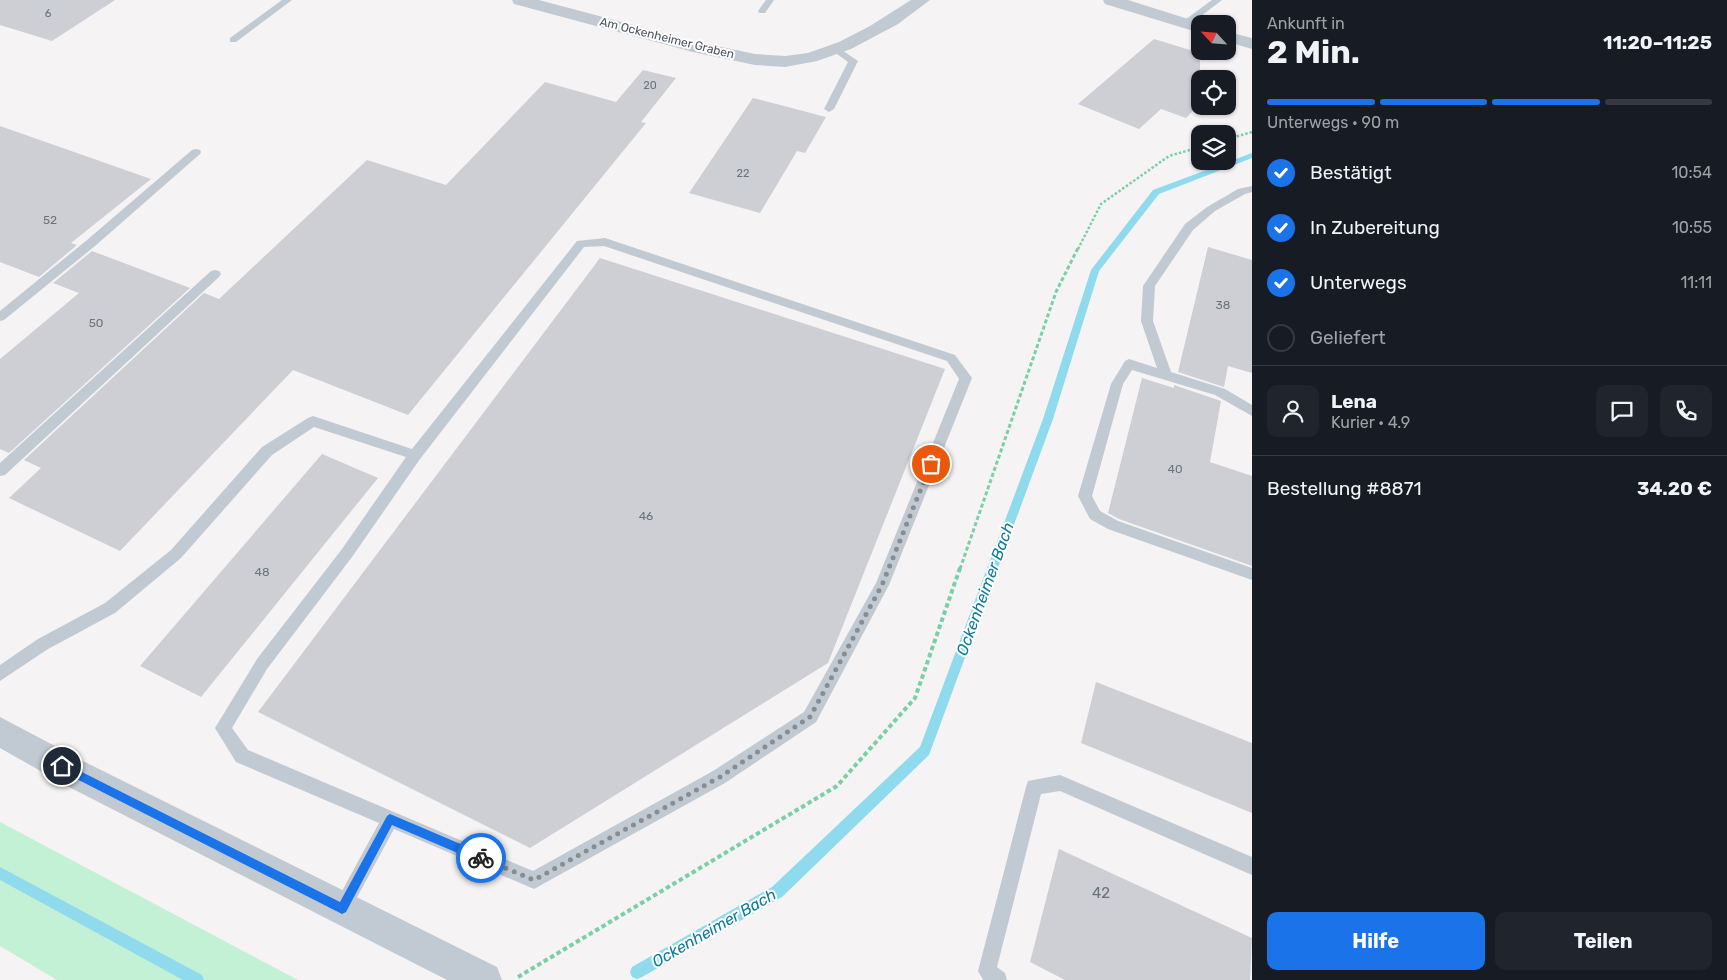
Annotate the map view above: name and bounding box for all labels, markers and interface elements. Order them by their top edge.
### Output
house number: 6 [45,7,52,20]
street label: Am Ockenheimer Graben [598,14,736,62]
text: Ankunft in [1267,14,1345,33]
north arrow [1191,15,1236,60]
map controls [1191,15,1236,170]
text: 11:20–11:25 [1603,31,1712,54]
text: 2 Min. [1267,33,1360,71]
button: locate [1191,70,1236,115]
house number: 20 [643,79,657,92]
text: Unterwegs · 90 m [1267,113,1399,132]
button: layers [1191,125,1236,170]
icon: check [1267,159,1295,187]
text: Bestätigt [1310,161,1392,184]
text: 10:54 [1671,163,1712,182]
house number: 22 [737,167,749,180]
house number: 52 [43,213,57,227]
icon: check [1267,214,1295,242]
text: In Zubereitung [1310,216,1440,239]
text: 10:55 [1672,218,1712,237]
icon: check [1267,269,1295,297]
text: Unterwegs [1310,271,1407,294]
text: 11:11 [1681,273,1712,292]
house number: 38 [1216,298,1230,312]
house number: 50 [89,316,103,330]
text: Geliefert [1310,326,1386,349]
button: person [1267,385,1319,437]
button: chat [1596,385,1648,437]
button: phone [1660,385,1712,437]
text: Lena [1331,390,1377,413]
text: Kurier · 4.9 [1331,413,1410,432]
pin [910,443,952,485]
icon: bag [917,450,945,478]
house number: 40 [1167,462,1183,476]
text: Bestellung #8871 [1267,477,1422,500]
text: 34.20 € [1637,477,1712,500]
house number: 46 [639,509,653,523]
water label: Ockenheimer Bach [952,520,1018,658]
house number: 48 [254,565,270,579]
pin [41,745,83,787]
icon: home [48,752,76,780]
courier [456,833,506,883]
icon: bike [467,844,495,872]
house number: 42 [1092,884,1110,902]
water label: Ockenheimer Bach [648,885,780,971]
button: Hilfe [1267,912,1485,970]
button: Teilen [1495,912,1712,970]

